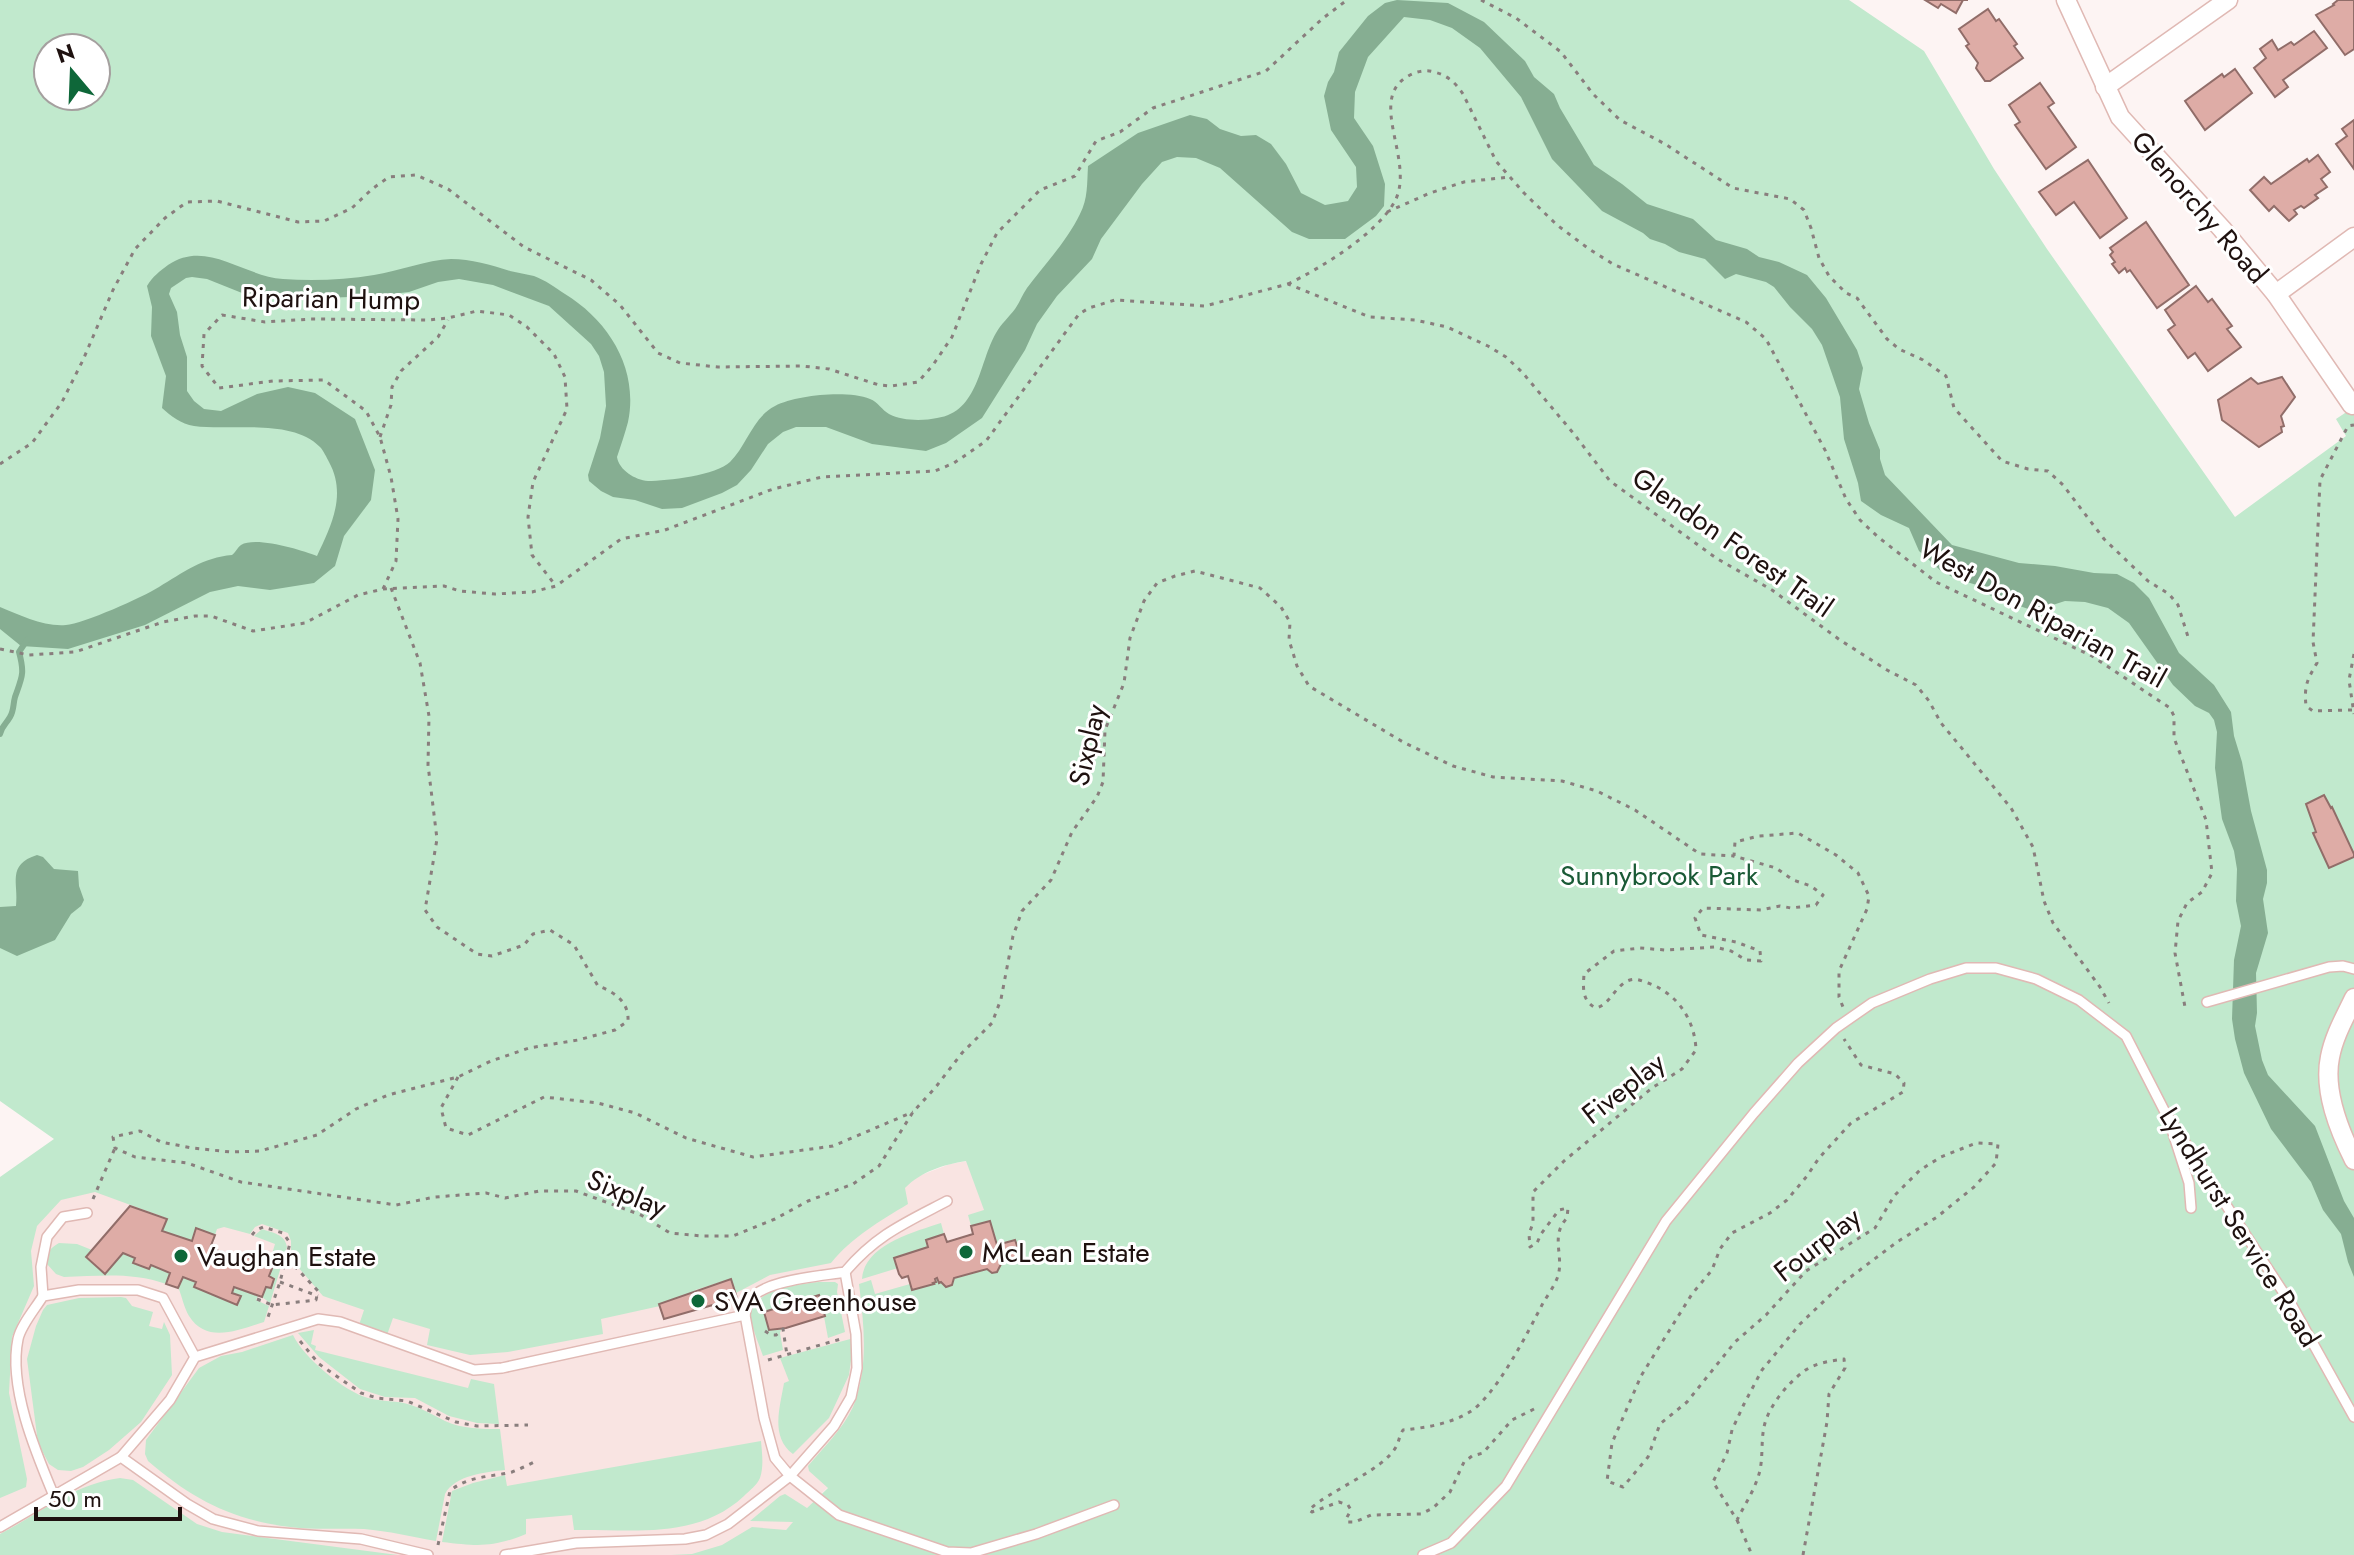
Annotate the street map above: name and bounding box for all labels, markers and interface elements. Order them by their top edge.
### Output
north arrow [32,32,112,112]
text: N [52,35,79,71]
street label: Glenorchy Road [2122,122,2278,293]
street label: Riparian Hump [241,276,421,321]
street label: Glendon Forest Trail [1624,457,1842,627]
street label: West Don Riparian Trail [1912,528,2174,699]
street label: Sixplay [1058,700,1117,790]
park label: Sunnybrook Park [1560,855,1759,896]
street label: Fiveplay [1573,1042,1674,1134]
street label: Lyndhurst Service Road [2149,1099,2330,1355]
street label: Sixplay [581,1159,673,1228]
street label: Fourplay [1765,1197,1870,1292]
place label: McLean Estate [982,1232,1150,1273]
place label: Vaughan Estate [197,1236,376,1277]
marker: McLean Estate [957,1243,975,1261]
marker: Vaughan Estate [172,1247,190,1265]
place label: SVA Greenhouse [714,1281,917,1322]
marker: SVA Greenhouse [689,1292,707,1310]
scale bar [36,1471,180,1521]
text: 50 m [48,1481,102,1516]

